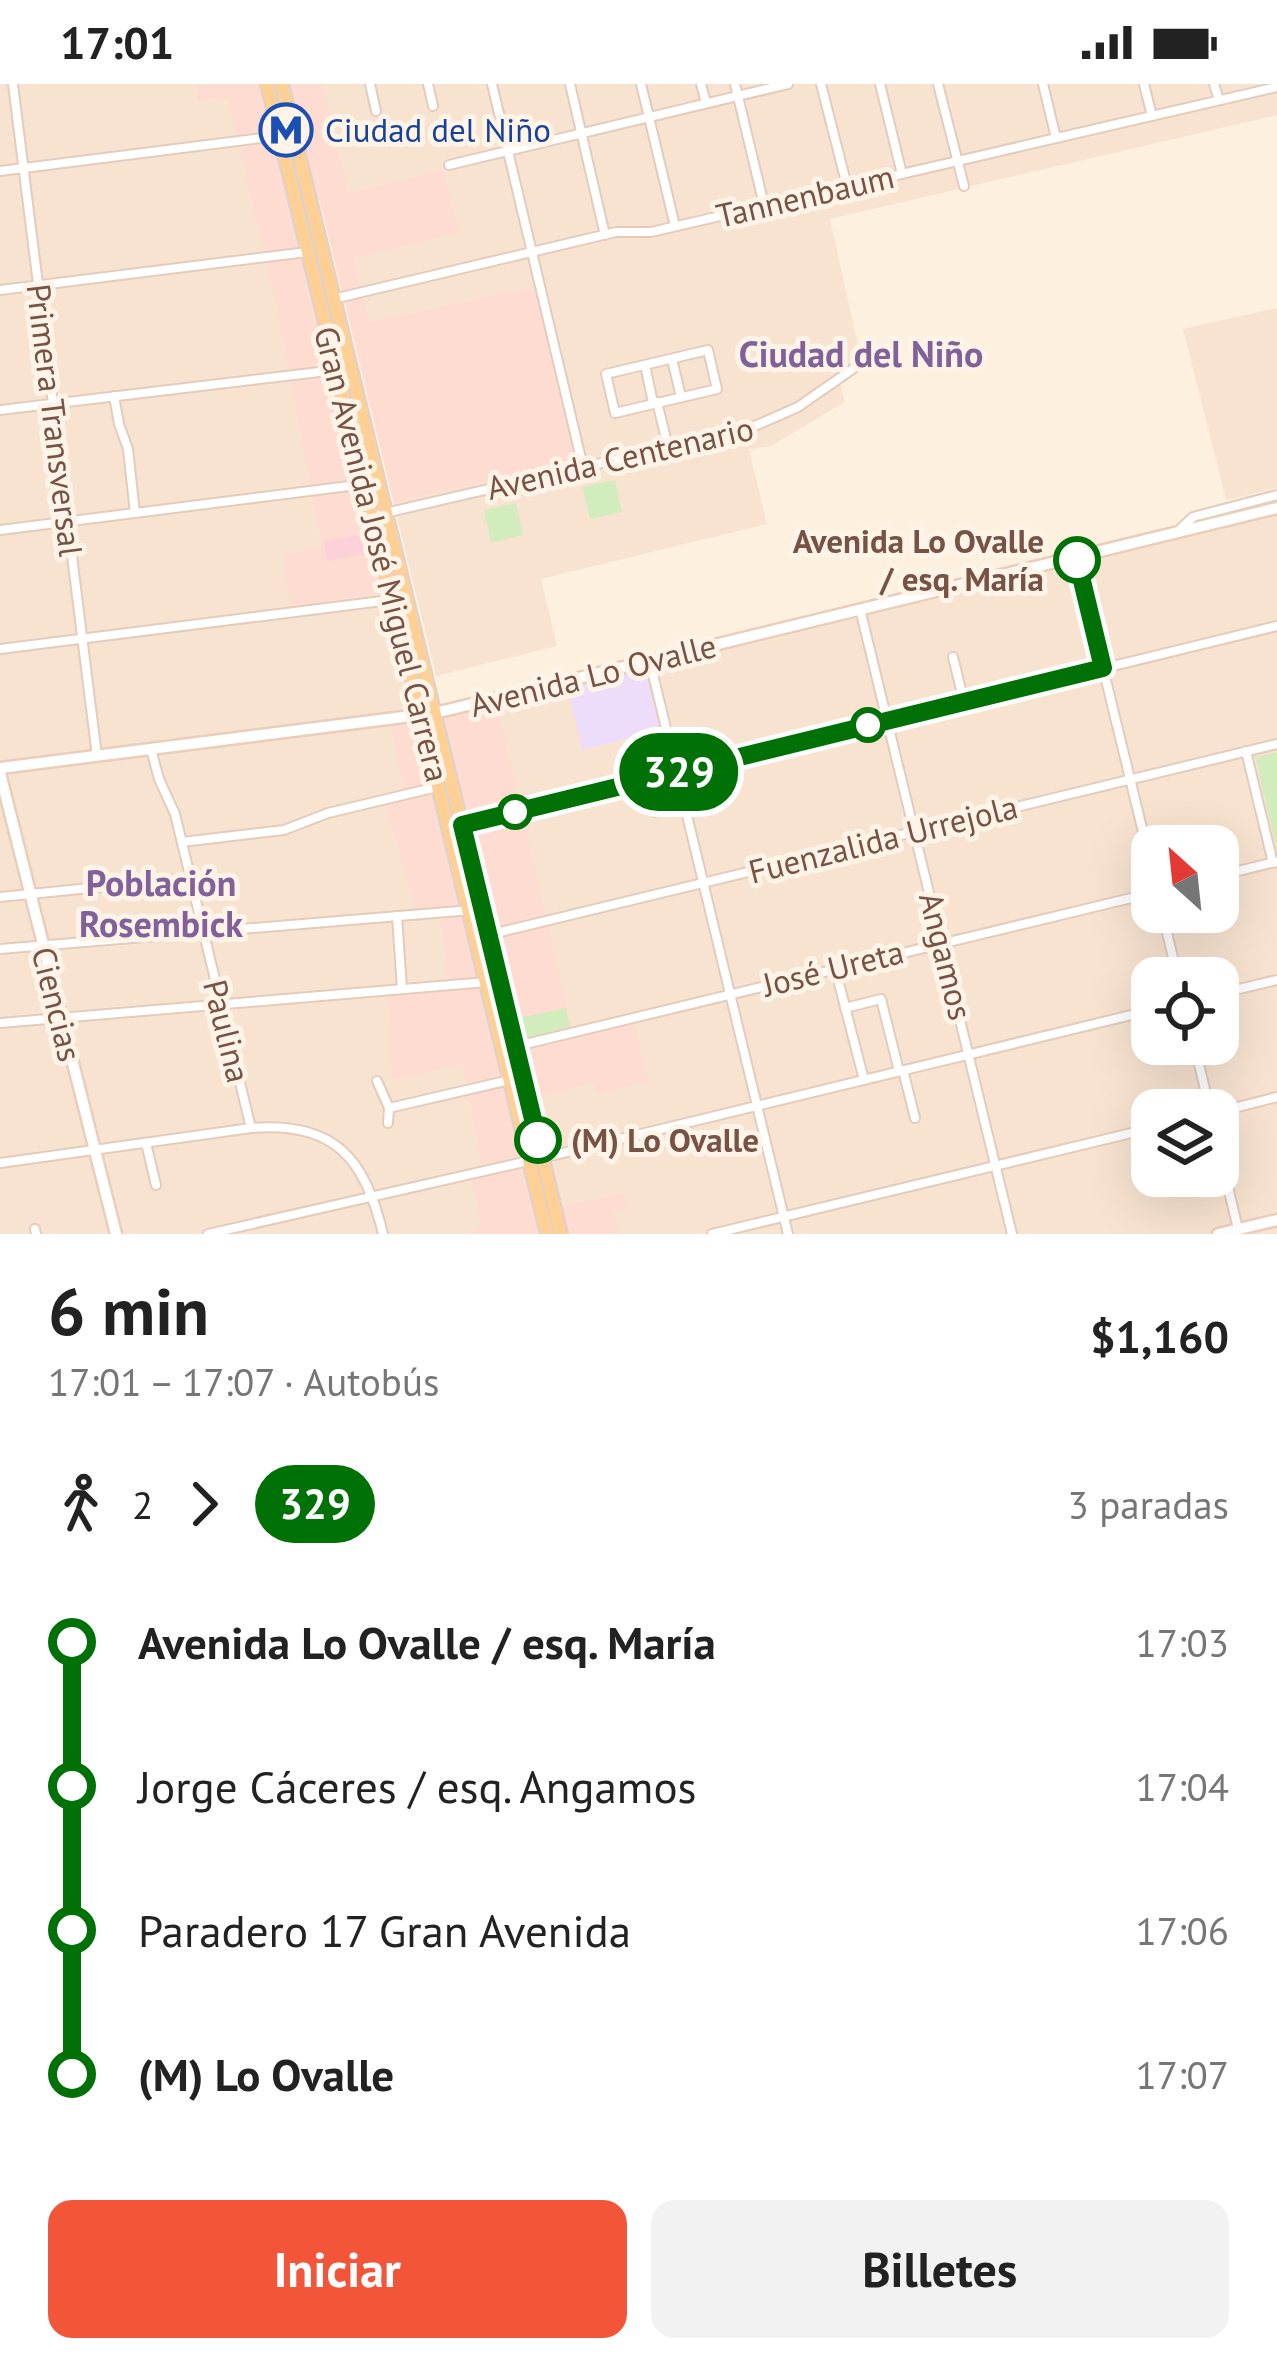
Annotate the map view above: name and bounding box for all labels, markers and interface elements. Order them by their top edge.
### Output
text: 17:01 [60,13,174,71]
metro station icon: Ciudad del Niño [258,102,314,158]
place label: Ciudad del Niño [325,108,551,151]
street label: Tannenbaum [712,154,898,237]
street label: Primera Transversal [17,281,94,559]
street label: Gran Avenida José Miguel Carrera [305,322,460,786]
district label: Ciudad del Niño [739,330,983,377]
street label: Avenida Centenario [482,406,758,509]
place label: Avenida Lo Ovalle / esq. María [793,519,1044,600]
marker: Avenida Lo Ovalle / esq. María [1055,538,1099,582]
street label: Avenida Lo Ovalle [465,623,720,726]
unlabelled marker [852,709,884,741]
line badge: 329 [610,733,748,811]
text: 329 [643,744,715,799]
street label: Fuenzalida Urrejola [744,784,1022,893]
unlabelled marker [499,796,531,828]
north arrow [1131,825,1239,933]
map controls [1131,825,1239,1197]
district label: Población Rosembick [79,859,243,947]
street label: Angamos [910,888,983,1024]
street label: José Ureta [756,929,908,1006]
street label: Ciencias [23,942,92,1066]
button: locate [1131,957,1239,1065]
street label: Paulina [194,975,261,1087]
button: layers [1131,1089,1239,1197]
marker: (M) Lo Ovalle [516,1118,560,1162]
place label: (M) Lo Ovalle [571,1118,759,1161]
text: 6 min [48,1268,209,1353]
text: $1,160 [1090,1307,1229,1365]
text: 17:01 – 17:07 · Autobús [48,1356,439,1407]
icon: walk [48,1471,114,1537]
icon: forward [171,1471,237,1537]
text: 329 [279,1476,351,1531]
text: 2 [132,1479,153,1530]
text: 3 paradas [1068,1479,1229,1530]
text: Avenida Lo Ovalle / esq. María [138,1613,716,1671]
text: 17:03 [1135,1617,1229,1668]
text: Jorge Cáceres / esq. Angamos [138,1757,696,1815]
text: 17:04 [1135,1761,1229,1812]
text: Paradero 17 Gran Avenida [138,1901,631,1959]
text: 17:06 [1135,1905,1229,1956]
text: (M) Lo Ovalle [138,2045,394,2103]
text: 17:07 [1135,2049,1229,2100]
button: Iniciar [48,2200,627,2338]
button: Billetes [651,2200,1229,2338]

